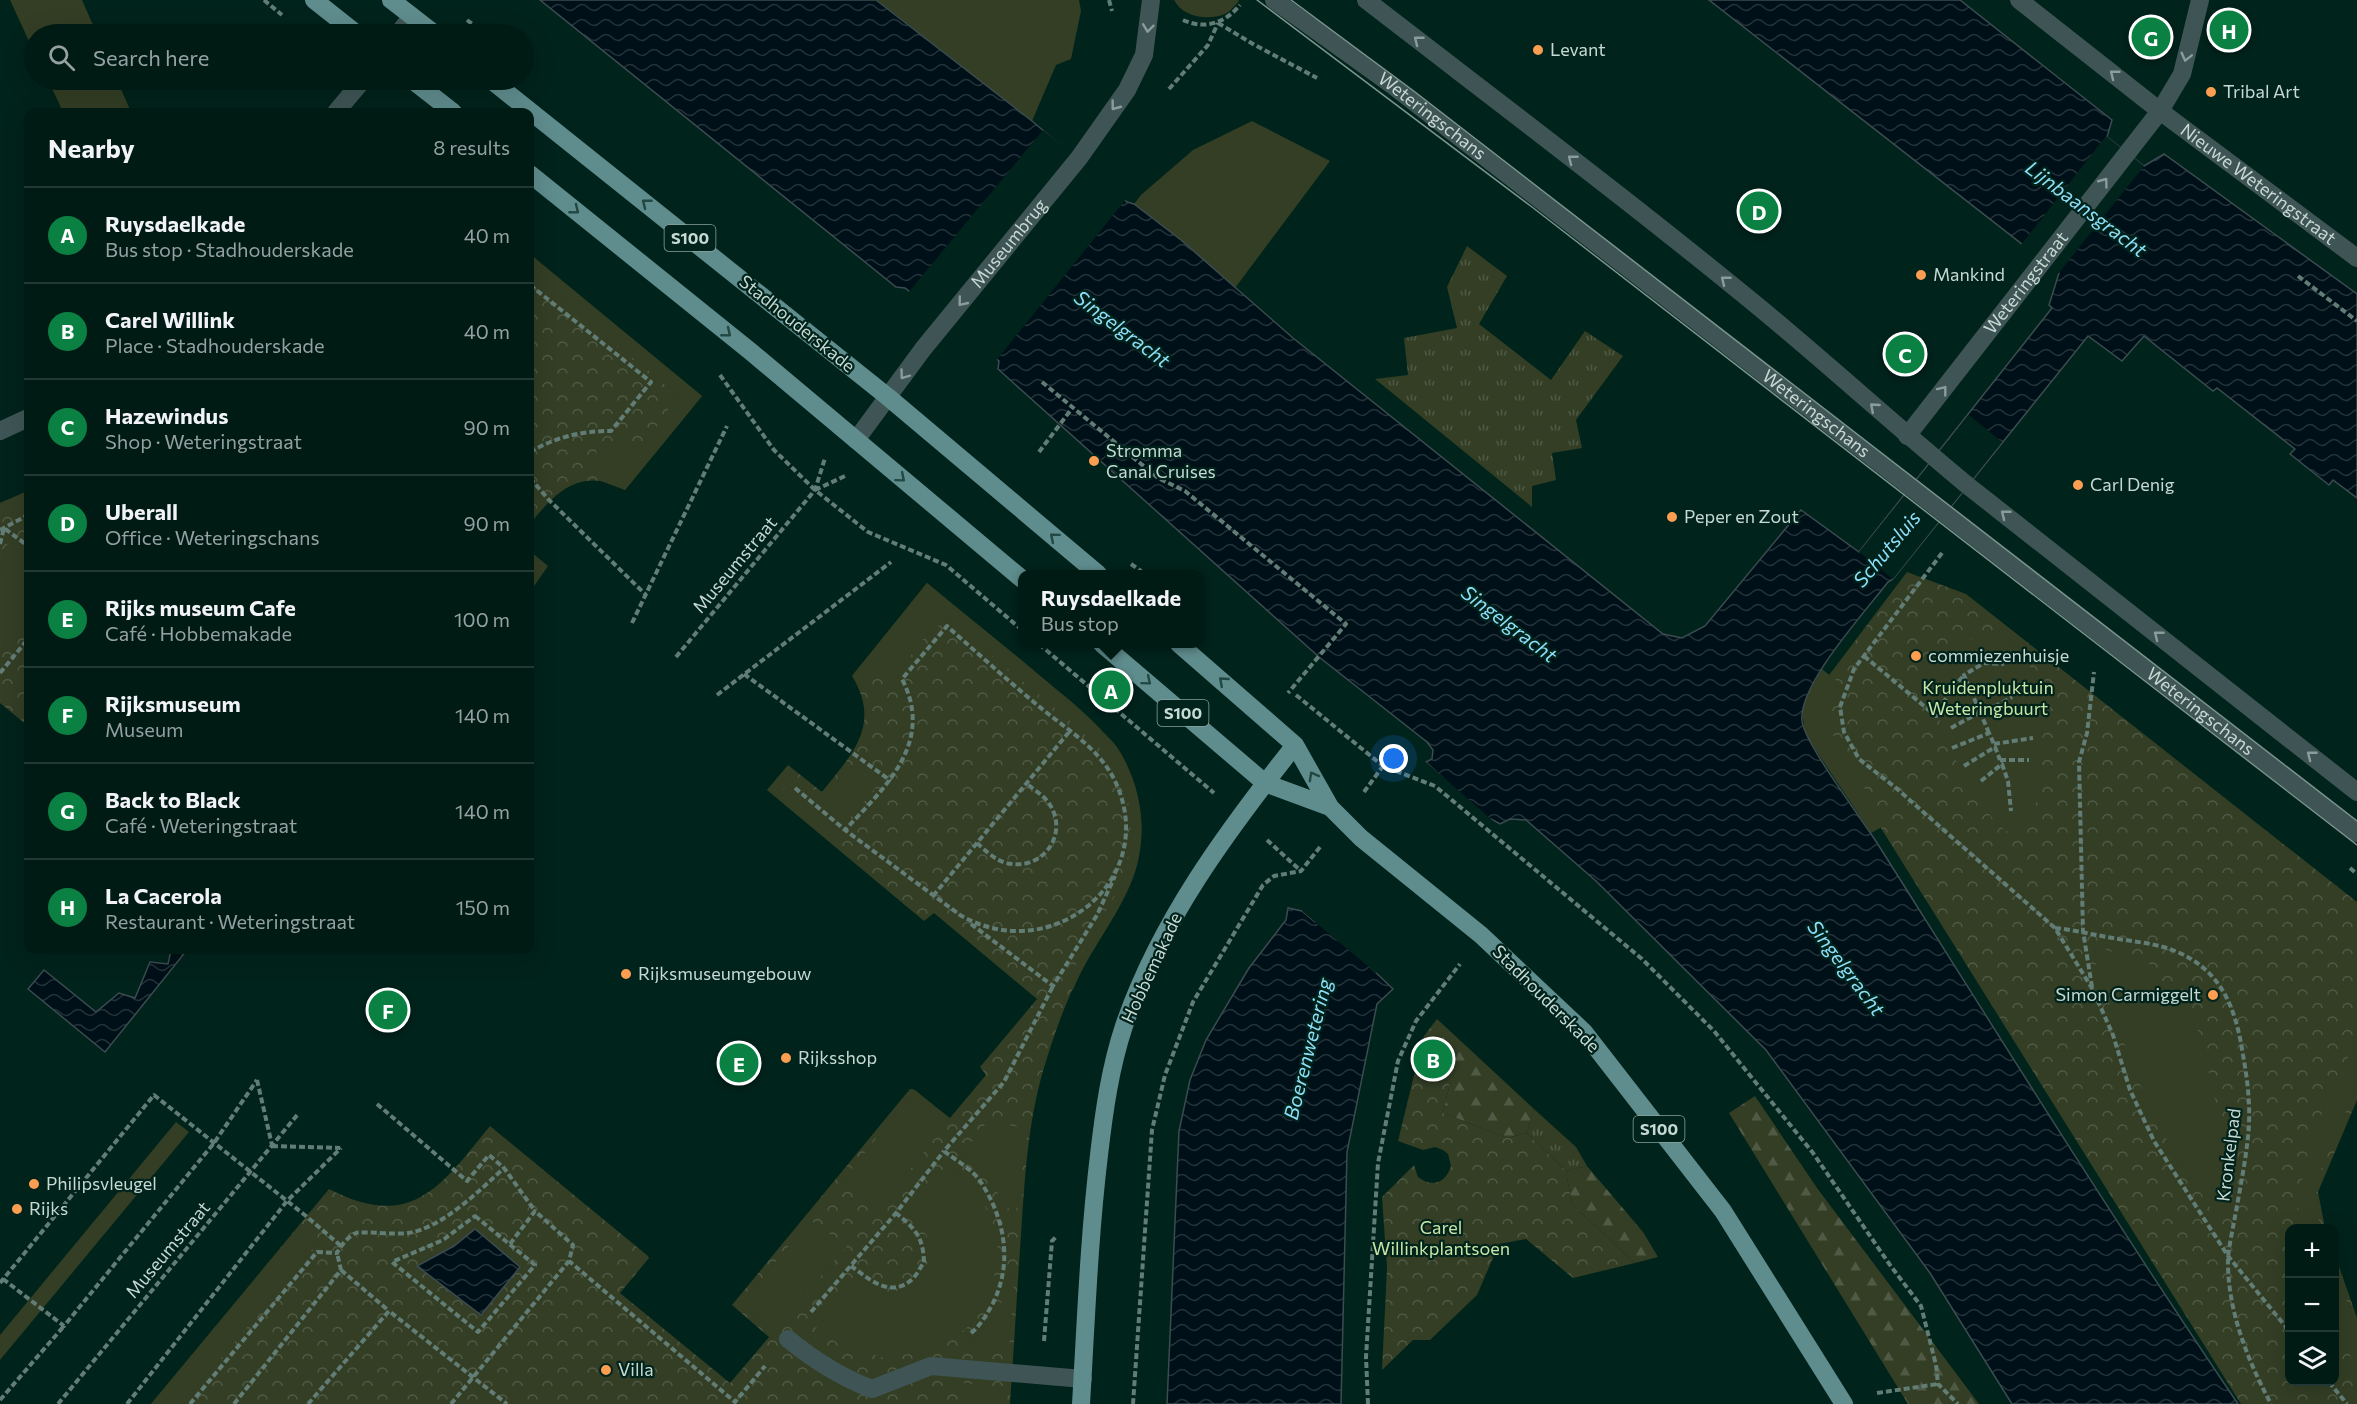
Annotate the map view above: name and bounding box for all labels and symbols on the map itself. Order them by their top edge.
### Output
pin: H [2210,8,2248,52]
pin: G [2132,15,2170,60]
one-way arrow [1142,23,1155,32]
one-way arrow [1414,37,1425,48]
place label: Levant [1550,38,1606,60]
marker: Levant [1531,43,1545,57]
one-way arrow [2181,52,2194,62]
street label: Weteringschans [1374,67,1491,164]
one-way arrow [2109,71,2120,82]
place label: Tribal Art [2223,80,2300,102]
marker: Tribal Art [2204,85,2218,99]
one-way arrow [1111,99,1122,110]
street label: Nieuwe Weteringstraat [2177,118,2341,249]
water label: Lijnbaansgracht [2021,155,2152,262]
one-way arrow [1568,156,1579,167]
one-way arrow [2097,177,2108,188]
pin: D [1740,188,1778,234]
street label: Museumbrug [965,194,1051,292]
one-way arrow [641,199,652,210]
one-way arrow [568,203,579,214]
road number: S100 [664,225,716,251]
street label: Weteringstraat [1979,227,2072,338]
place label: Mankind [1933,263,2005,285]
marker: Mankind [1914,268,1928,282]
street label: Stadhouderskade [735,270,860,377]
one-way arrow [1721,277,1732,288]
water label: Singelgracht [1070,285,1176,372]
one-way arrow [959,295,970,306]
one-way arrow [720,325,731,336]
pin: C [1886,332,1924,376]
street label: Weteringschans [1758,364,1875,462]
one-way arrow [900,369,911,380]
one-way arrow [1936,386,1947,397]
one-way arrow [1870,403,1880,414]
place label: Stromma Canal Cruises [1106,439,1216,482]
marker: Stromma Canal Cruises [1087,454,1101,468]
one-way arrow [894,471,905,482]
place label: Carl Denig [2090,473,2175,495]
marker: Carl Denig [2071,478,2085,492]
place label: Peper en Zout [1684,505,1799,527]
water label: Schutsluis [1847,505,1925,591]
marker: Peper en Zout [1665,510,1679,524]
one-way arrow [2000,511,2011,522]
street label: Museumstraat [687,512,781,617]
one-way arrow [1050,533,1061,544]
water label: Singelgracht [1457,580,1563,667]
one-way arrow [2154,631,2165,642]
place label: commiezenhuisje [1928,644,2069,666]
marker: commiezenhuisje [1909,649,1923,663]
street label: Weteringschans [2142,662,2259,759]
pin: A [1092,668,1130,712]
one-way arrow [1140,674,1151,685]
park label: Kruidenpluktuin Weteringbuurt [1922,676,2054,719]
one-way arrow [1219,677,1230,688]
road number: S100 [1158,700,1208,726]
your location [1379,744,1408,773]
one-way arrow [2307,752,2318,763]
one-way arrow [1308,772,1320,782]
street label: Hobbemakade [1116,909,1186,1026]
water label: Singelgracht [1803,915,1891,1020]
street label: Stadhouderskade [1488,940,1605,1057]
place label: Rijksmuseumgebouw [638,962,811,984]
marker: Rijksmuseumgebouw [619,967,633,981]
water label: Boerenwetering [1278,974,1336,1122]
place label: Simon Carmiggelt [2056,983,2201,1005]
pin: F [368,988,408,1032]
marker: Simon Carmiggelt [2206,988,2220,1002]
pin: B [1414,1036,1452,1082]
pin: E [720,1040,758,1086]
place label: Rijksshop [798,1046,877,1068]
marker: Rijksshop [779,1051,793,1065]
street label: Kronkelpad [2211,1107,2245,1203]
road number: S100 [1634,1116,1684,1142]
place label: Philipsvleugel [46,1172,157,1194]
marker: Philipsvleugel [27,1177,41,1191]
place label: Rijks [29,1197,68,1219]
street label: Museumstraat [120,1197,214,1302]
marker: Rijks [10,1202,24,1216]
park label: Carel Willinkplantsoen [1372,1216,1510,1259]
place label: Villa [618,1358,654,1380]
marker: Villa [599,1363,613,1377]

